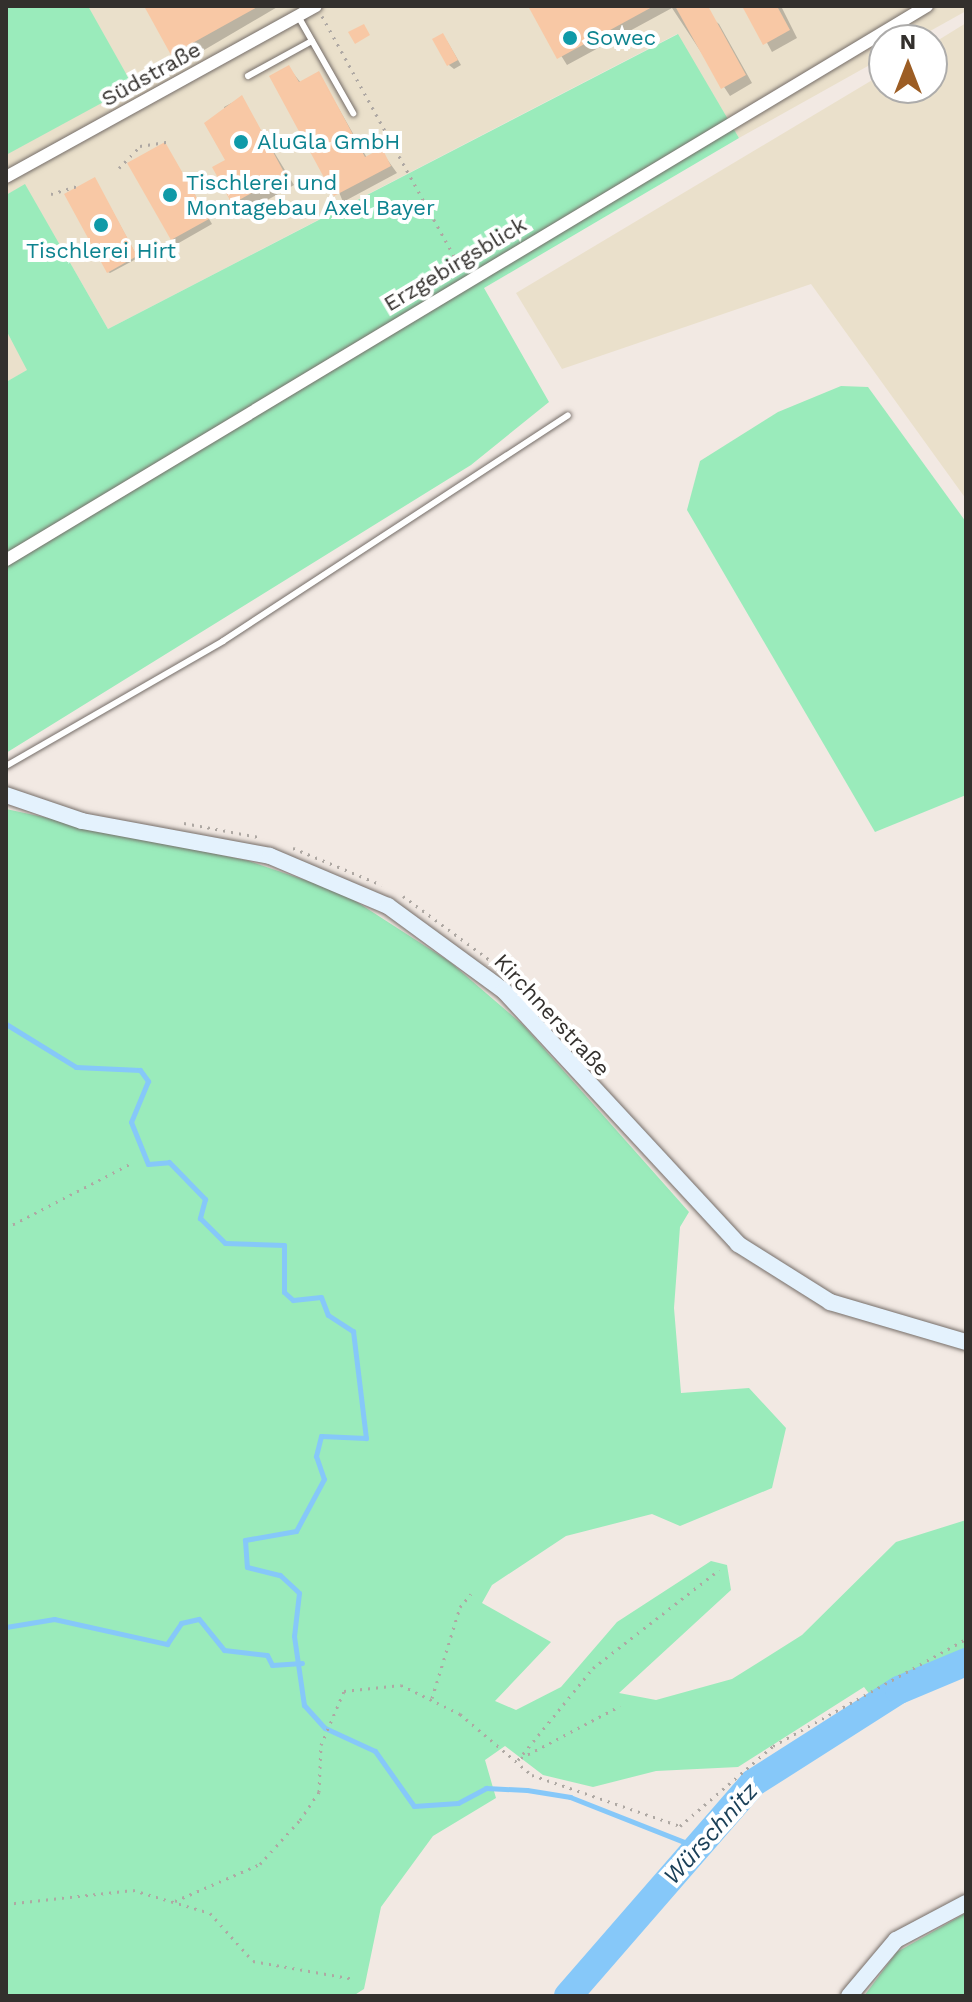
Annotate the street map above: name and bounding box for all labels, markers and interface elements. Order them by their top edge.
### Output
north arrow [868,24,948,104]
place label: Sowec [586,25,656,51]
marker: Sowec [561,29,579,47]
text: N [900,29,916,54]
street label: Südstraße [97,36,205,112]
place label: AluGla GmbH [257,129,401,155]
marker: AluGla GmbH [232,133,250,151]
place label: Tischlerei und Montagebau Axel Bayer [186,169,437,220]
marker: Tischlerei und Montagebau Axel Bayer [161,186,179,204]
street label: Erzgebirgsblick [379,211,531,317]
marker: Tischlerei Hirt [92,216,110,234]
place label: Tischlerei Hirt [26,238,176,264]
street label: Kirchnerstraße [489,948,615,1082]
water label: Würschnitz [658,1777,764,1891]

